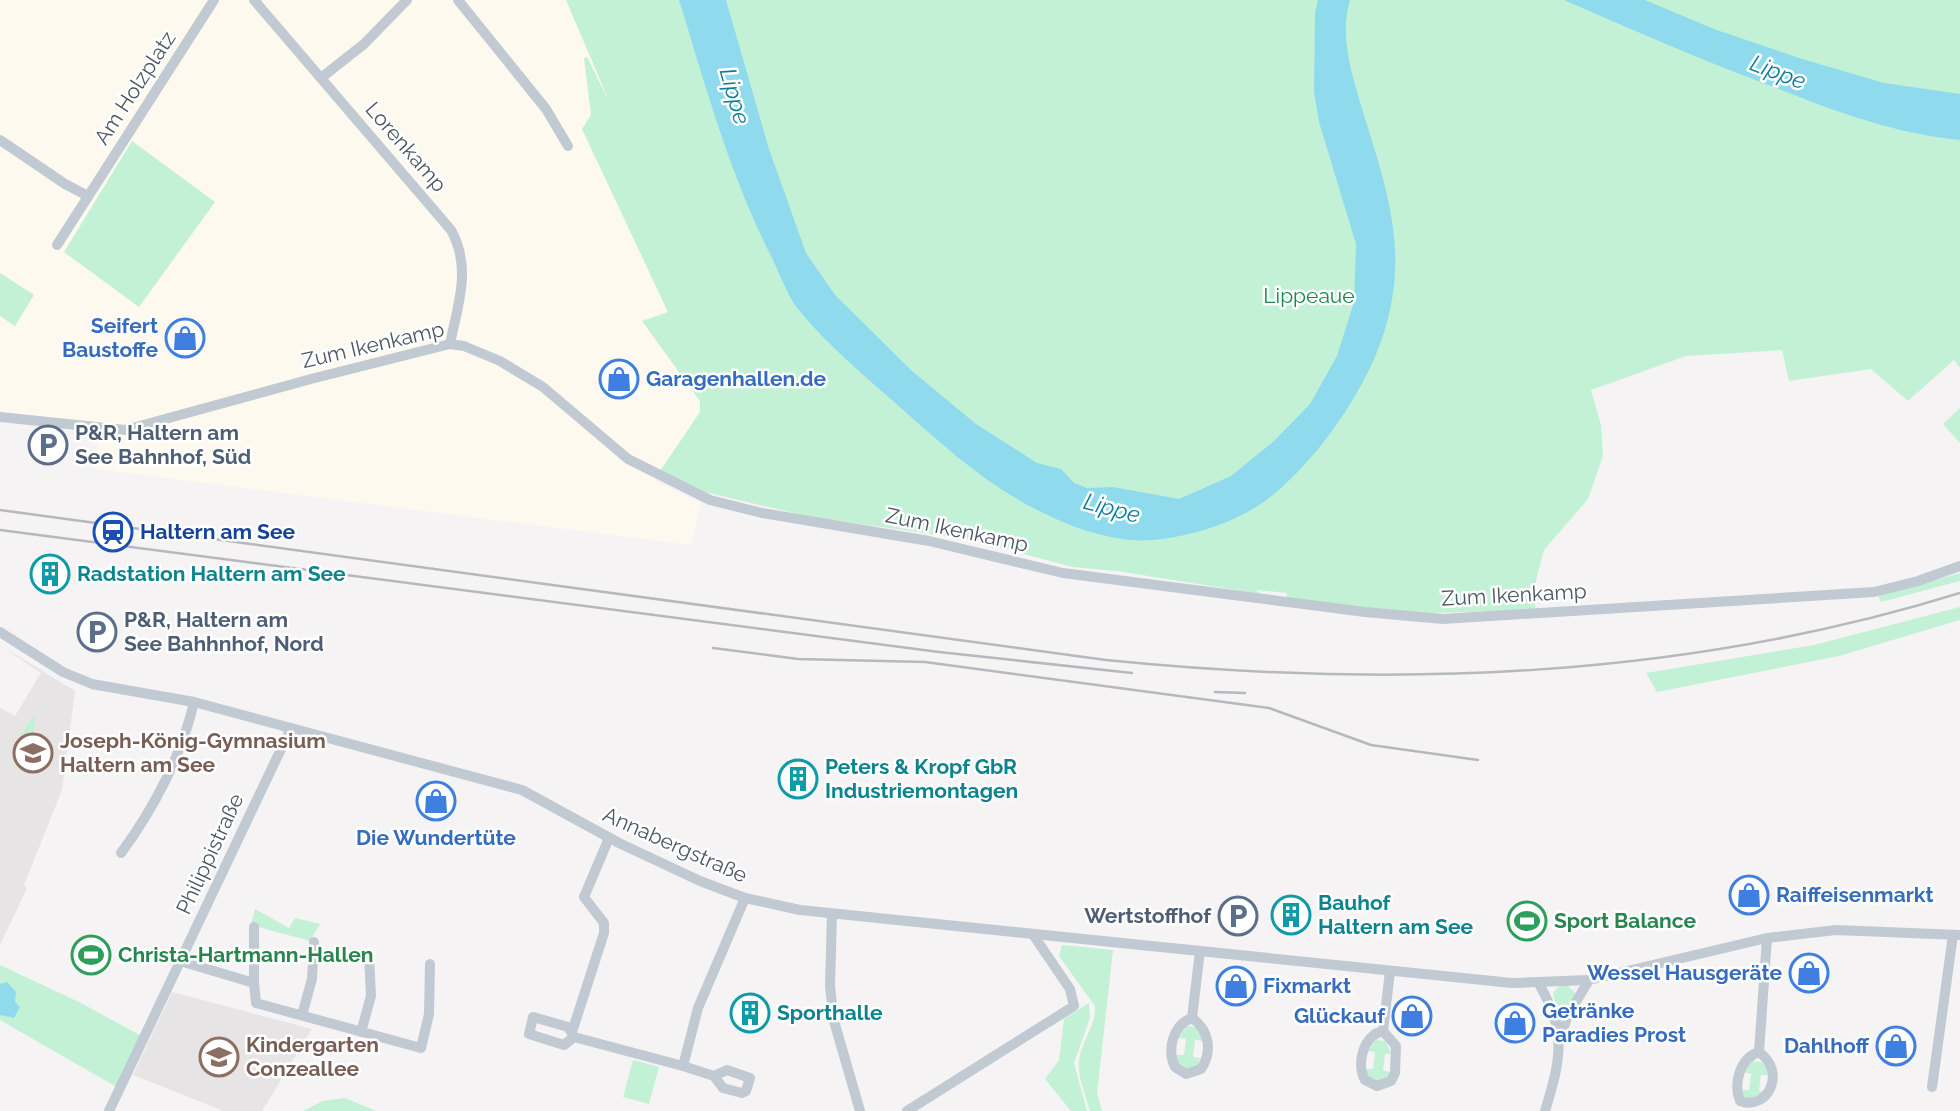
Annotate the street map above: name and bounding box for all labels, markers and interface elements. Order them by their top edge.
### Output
street label: Am Holzplatz [89,26,180,149]
water label: Lippe [1747,49,1810,94]
water label: Lippe [715,65,756,127]
street label: Lorenkamp [361,97,452,197]
park label: Lippeaue [1263,283,1355,308]
place label: Seifert Baustoffe [62,313,158,362]
street label: Zum Ikenkamp [299,316,446,373]
shop icon: Seifert Baustoffe [164,317,206,359]
shop icon: Garagenhallen.de [598,358,640,400]
place label: Garagenhallen.de [646,366,827,391]
place label: P&R, Haltern am See Bahnhof, Süd [75,420,251,469]
parking icon: P&R, Haltern am See Bahnhof, Süd [27,424,69,466]
water label: Lippe [1081,487,1143,528]
street label: Zum Ikenkamp [883,502,1031,557]
station icon: Haltern am See [92,511,134,553]
place label: Haltern am See [140,519,296,544]
building icon: Radstation Haltern am See [29,553,71,595]
place label: Radstation Haltern am See [77,561,346,586]
street label: Zum Ikenkamp [1441,578,1587,611]
place label: P&R, Haltern am See Bahhnhof, Nord [124,607,324,656]
parking icon: P&R, Haltern am See Bahhnhof, Nord [76,611,118,653]
place label: Joseph-König-Gymnasium Haltern am See [60,728,326,777]
school or university icon: Joseph-König-Gymnasium Haltern am See [12,732,54,774]
place label: Peters & Kropf GbR Industriemontagen [825,754,1018,803]
building icon: Peters & Kropf GbR Industriemontagen [777,758,819,800]
shop icon: Die Wundertüte [415,780,457,822]
street label: Philippistraße [171,789,248,918]
street label: Annabergstraße [599,802,751,888]
place label: Die Wundertüte [356,825,516,850]
shop icon: Raiffeisenmarkt [1728,874,1770,916]
place label: Raiffeisenmarkt [1776,882,1934,907]
place label: Bauhof Haltern am See [1318,890,1474,939]
building icon: Bauhof Haltern am See [1270,894,1312,936]
parking icon: Wertstoffhof [1217,895,1259,937]
sports icon: Sport Balance [1506,900,1548,942]
place label: Wertstoffhof [1084,903,1212,928]
place label: Sport Balance [1554,908,1697,933]
sports icon: Christa-Hartmann-Hallen [70,934,112,976]
place label: Christa-Hartmann-Hallen [118,942,373,967]
shop icon: Wessel Hausgeräte [1788,952,1830,994]
place label: Wessel Hausgeräte [1587,960,1782,985]
shop icon: Fixmarkt [1215,965,1257,1007]
place label: Fixmarkt [1263,973,1351,998]
building icon: Sporthalle [729,992,771,1034]
shop icon: Glückauf [1391,995,1433,1037]
place label: Getränke Paradies Prost [1542,998,1686,1047]
place label: Sporthalle [777,1000,883,1025]
shop icon: Getränke Paradies Prost [1494,1002,1536,1044]
place label: Glückauf [1294,1003,1386,1028]
shop icon: Dahlhoff [1875,1025,1917,1067]
place label: Kindergarten Conzeallee [246,1032,379,1081]
place label: Dahlhoff [1784,1033,1870,1058]
school or university icon: Kindergarten Conzeallee [198,1036,240,1078]

